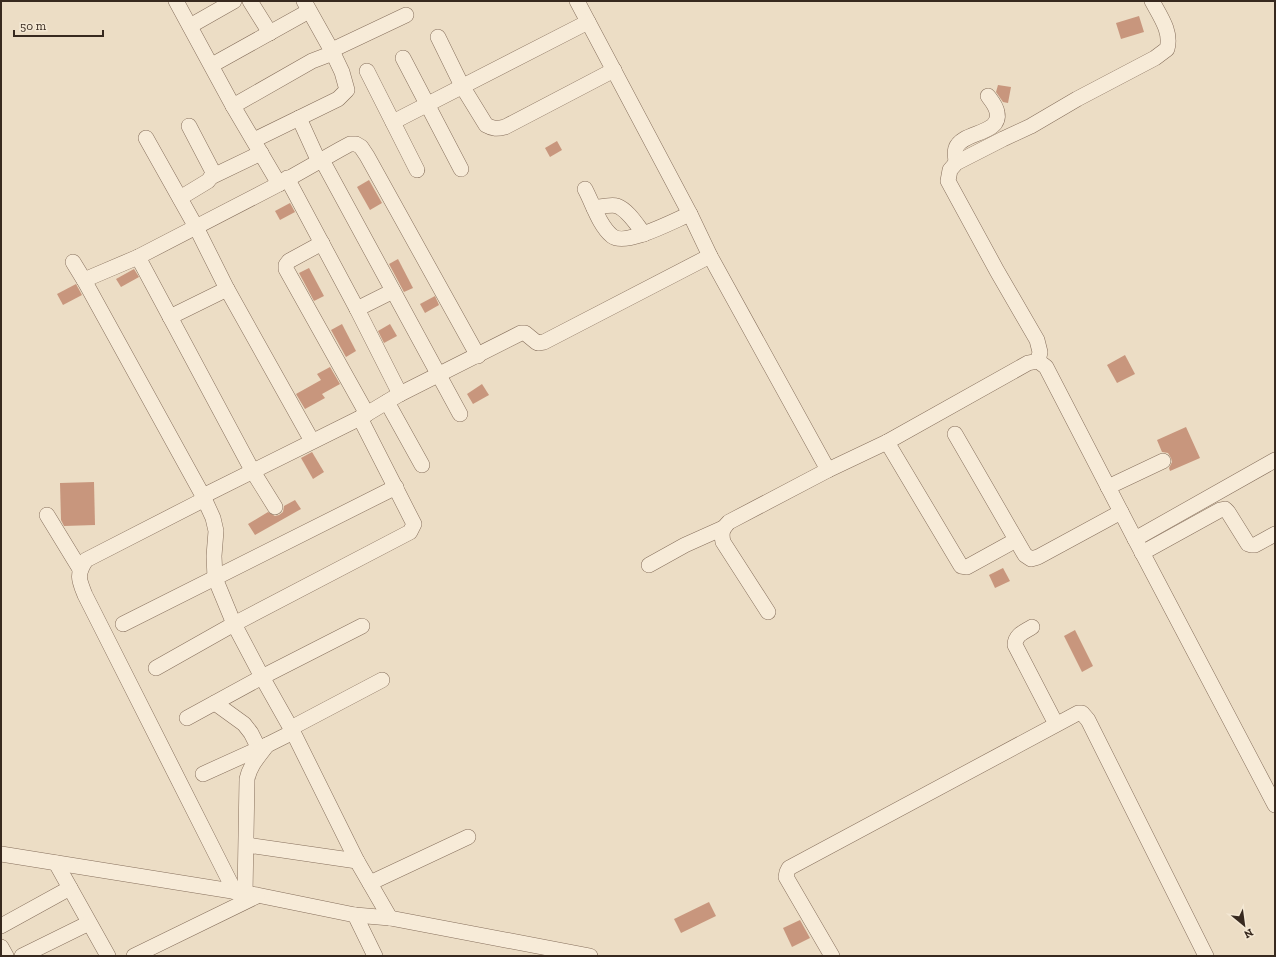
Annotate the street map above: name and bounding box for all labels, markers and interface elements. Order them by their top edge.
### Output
scale bar [14,12,103,38]
text: 50 m [20,19,47,33]
north arrow [1224,905,1264,945]
text: N [1241,926,1255,941]

